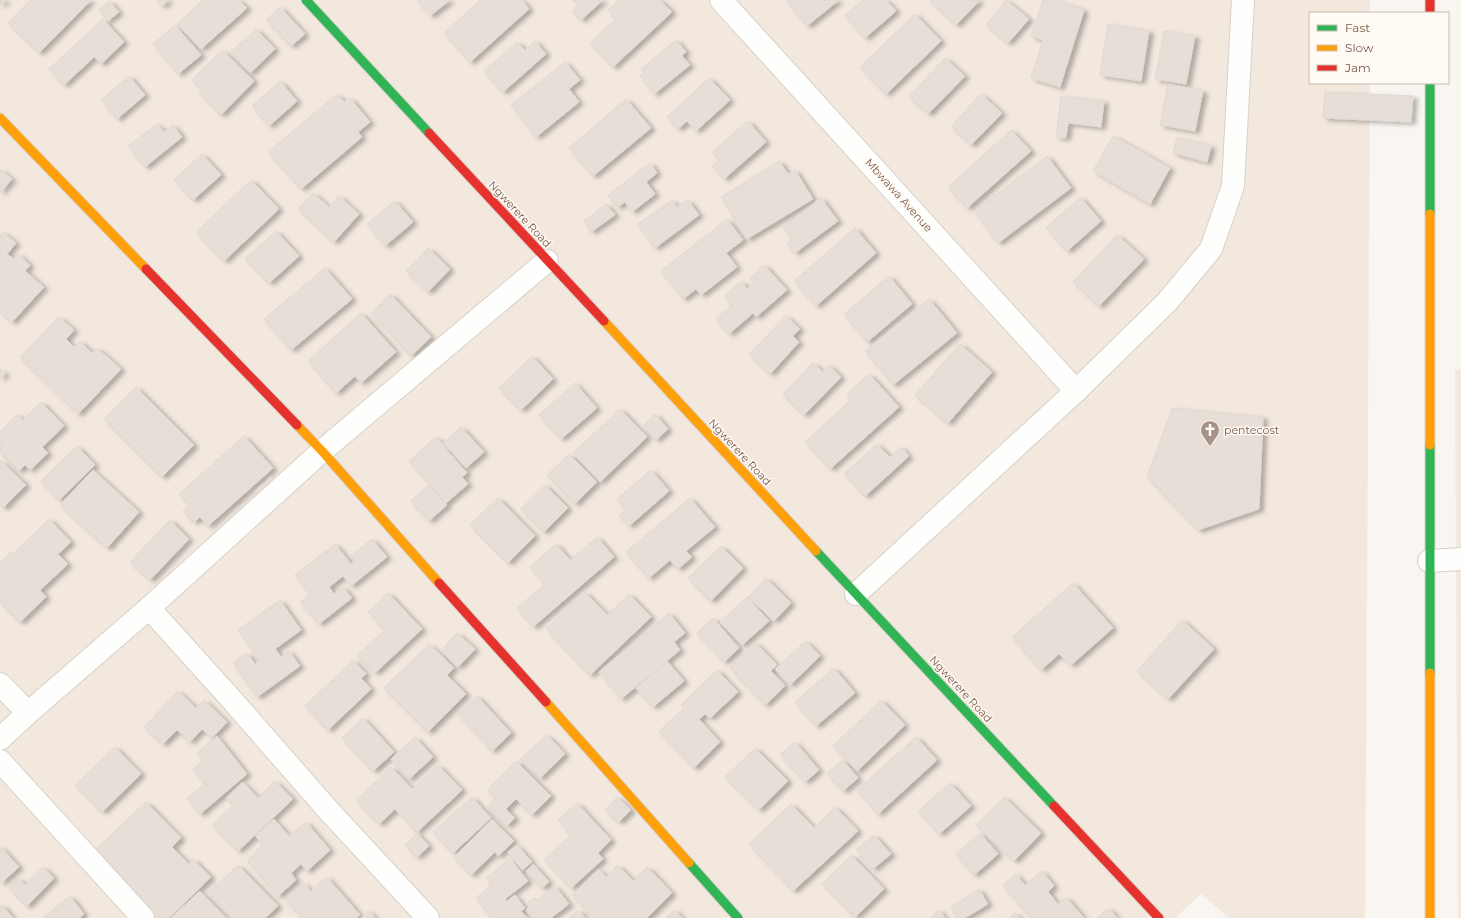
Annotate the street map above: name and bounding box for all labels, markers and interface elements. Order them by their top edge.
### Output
legend [1309,12,1449,84]
text: Fast [1345,20,1370,35]
text: Slow [1345,40,1374,55]
text: Jam [1344,60,1371,75]
street label: Mbwawa Avenue [862,155,936,235]
street label: Ngwerere Road [486,178,554,250]
street label: Ngwerere Road [706,416,774,488]
church icon: pentecost [1199,419,1221,447]
place label: pentecost [1224,423,1280,437]
street label: Ngwerere Road [927,653,995,725]

